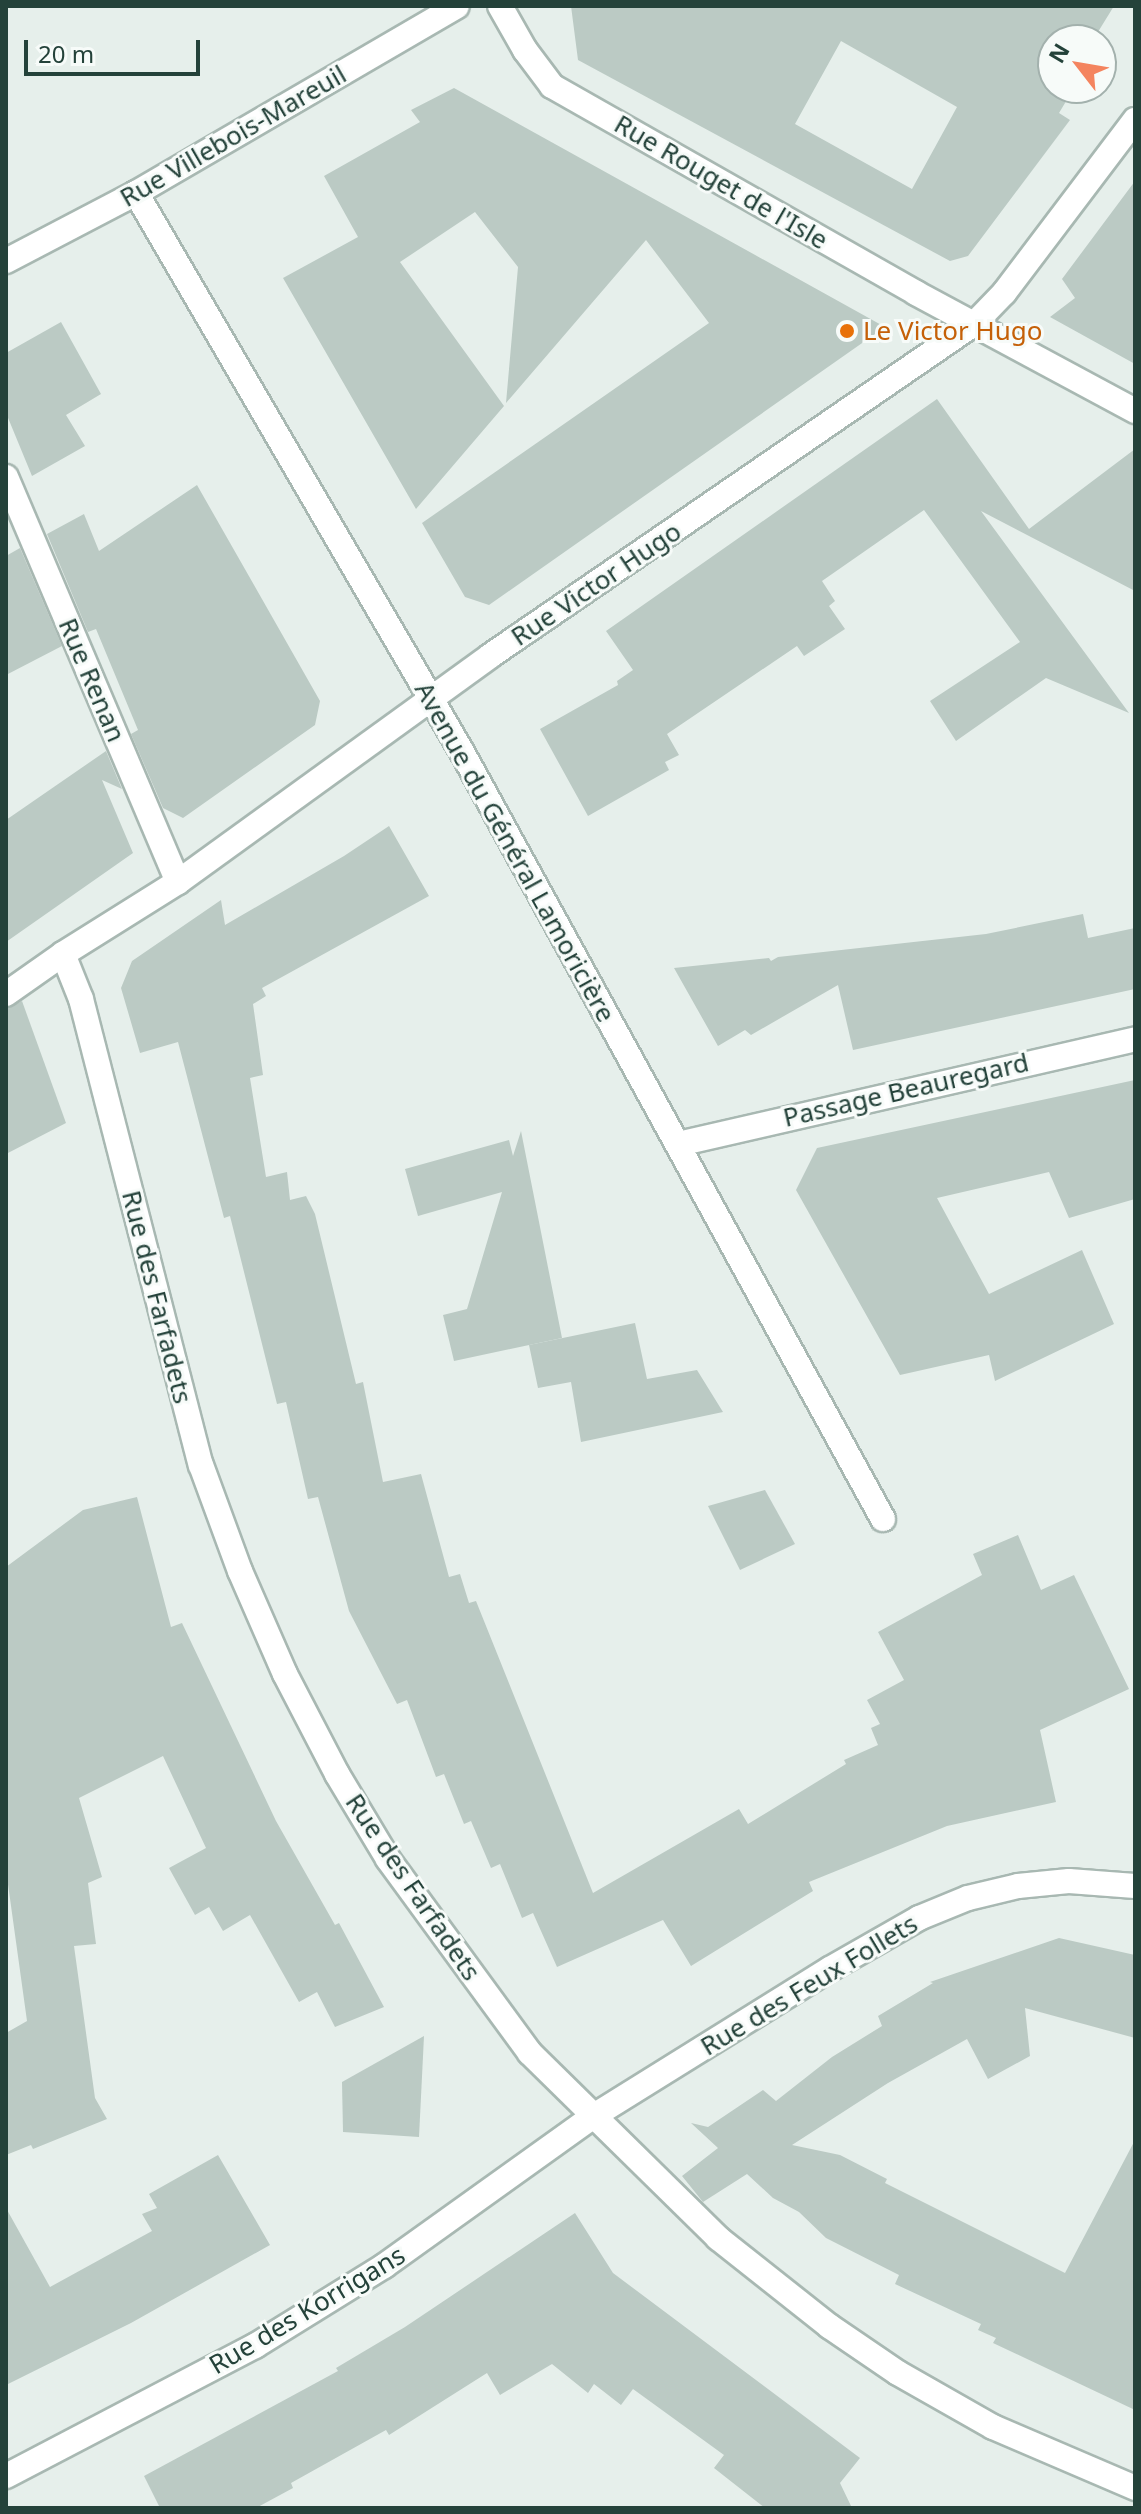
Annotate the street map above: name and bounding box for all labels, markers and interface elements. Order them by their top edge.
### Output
scale bar [28,24,204,74]
north arrow [1037,24,1117,104]
text: 20 m [38,37,94,70]
text: N [1041,37,1076,68]
street label: Rue Villebois-Mareuil [114,59,352,213]
street label: Rue Rouget de l'Isle [609,108,833,256]
place label: Le Victor Hugo [863,315,1043,347]
marker: Le Victor Hugo [838,322,856,340]
street label: Rue Victor Hugo [505,516,687,652]
street label: Rue Renan [52,614,132,746]
street label: Avenue du Général Lamoricière [408,677,622,1027]
street label: Passage Beauregard [780,1047,1032,1133]
street label: Rue des Farfadets [115,1187,199,1407]
street label: Rue des Farfadets [339,1788,487,1986]
street label: Rue des Feux Follets [695,1908,923,2062]
street label: Rue des Korrigans [204,2239,410,2381]

